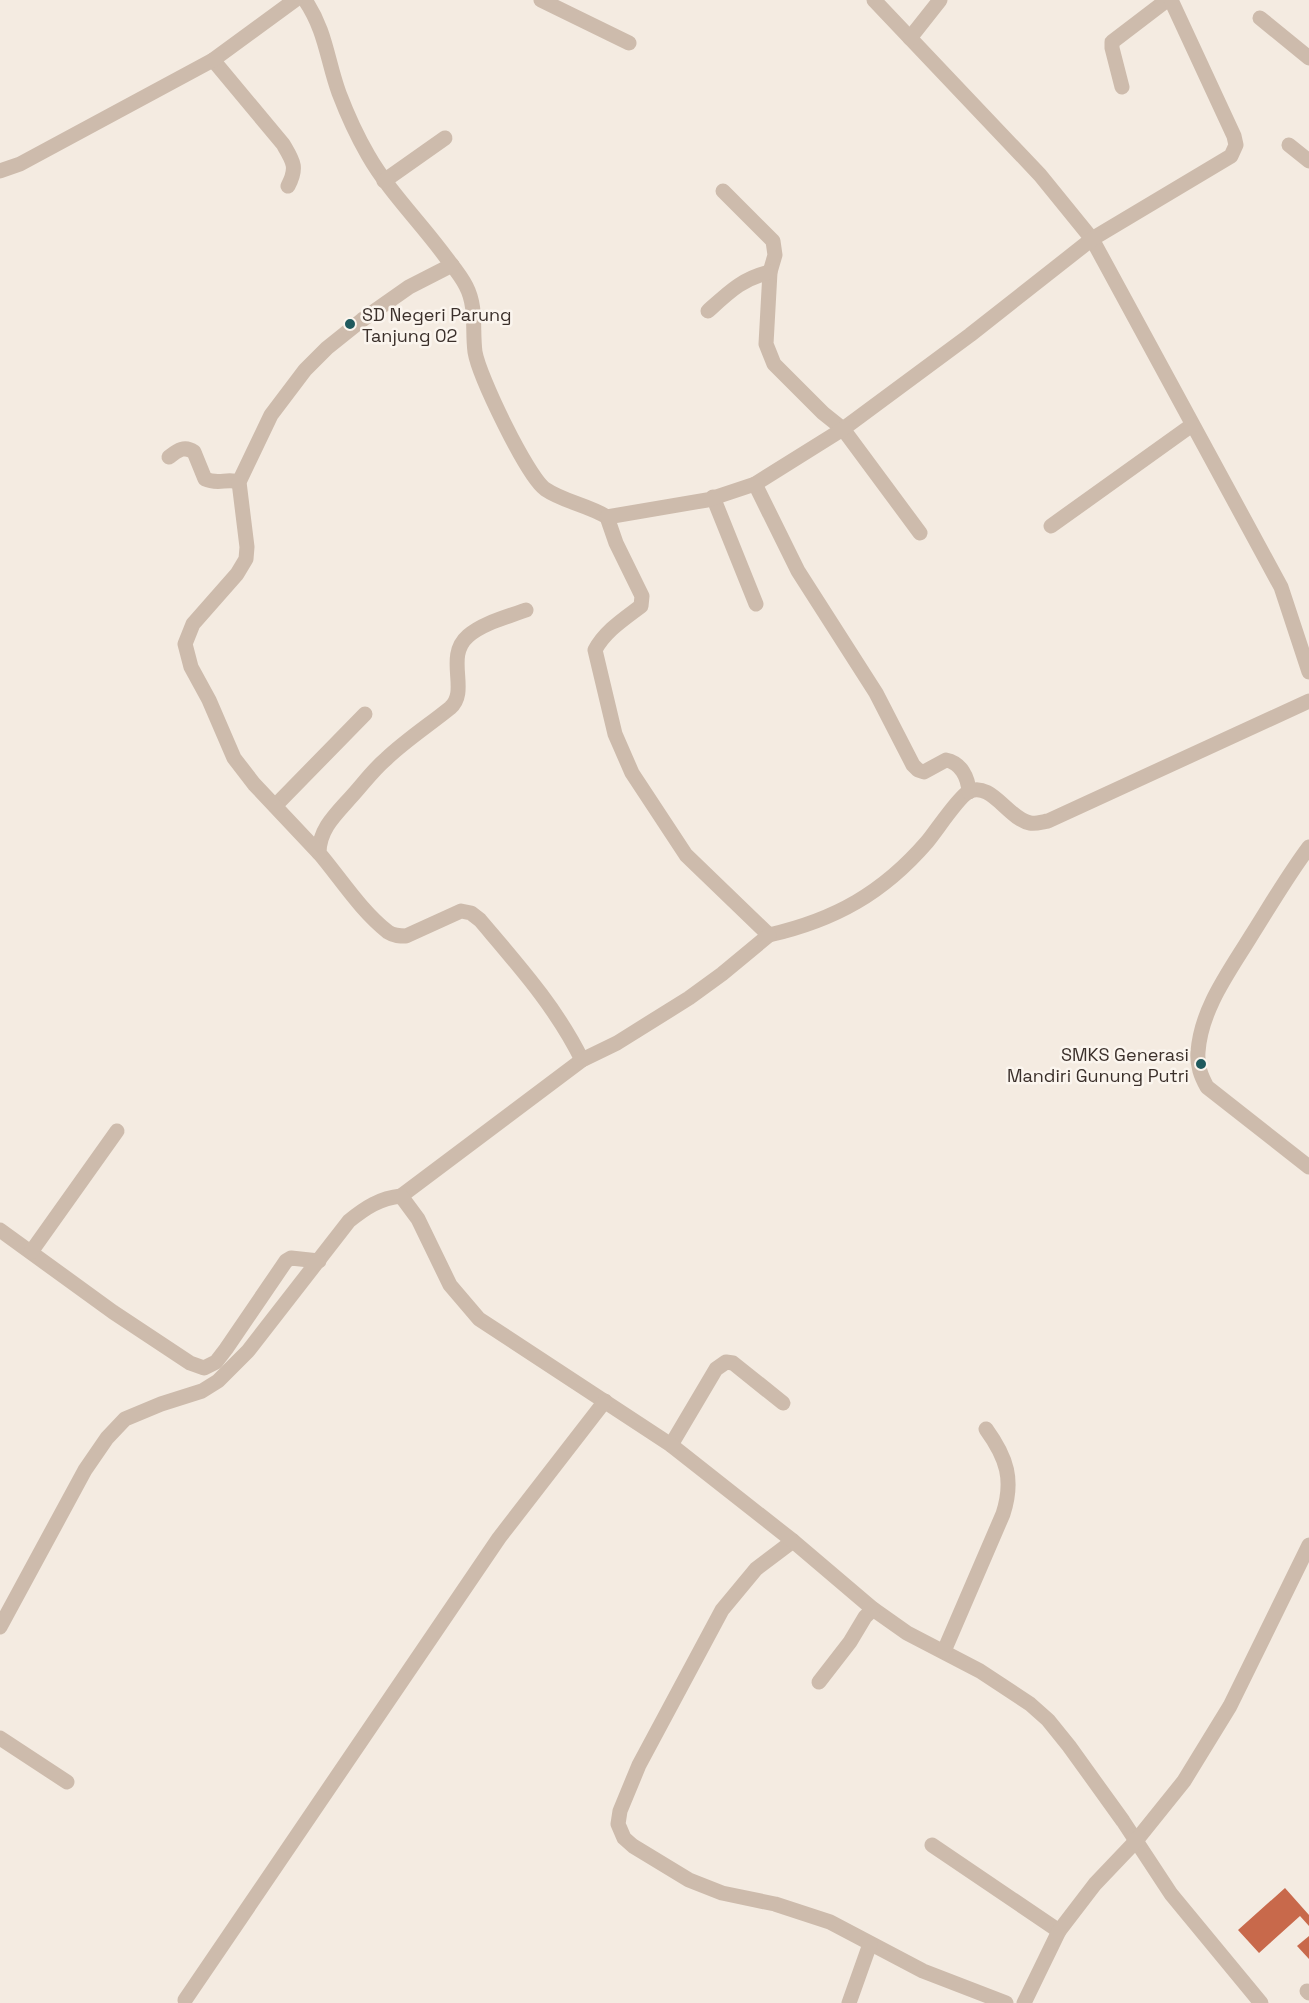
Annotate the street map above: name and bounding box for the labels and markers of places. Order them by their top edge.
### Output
place label: SD Negeri Parung Tanjung 02 [362,303,512,347]
marker: SD Negeri Parung Tanjung 02 [343,317,357,331]
place label: SMKS Generasi Mandiri Gunung Putri [1007,1043,1189,1087]
marker: SMKS Generasi Mandiri Gunung Putri [1194,1057,1208,1071]

